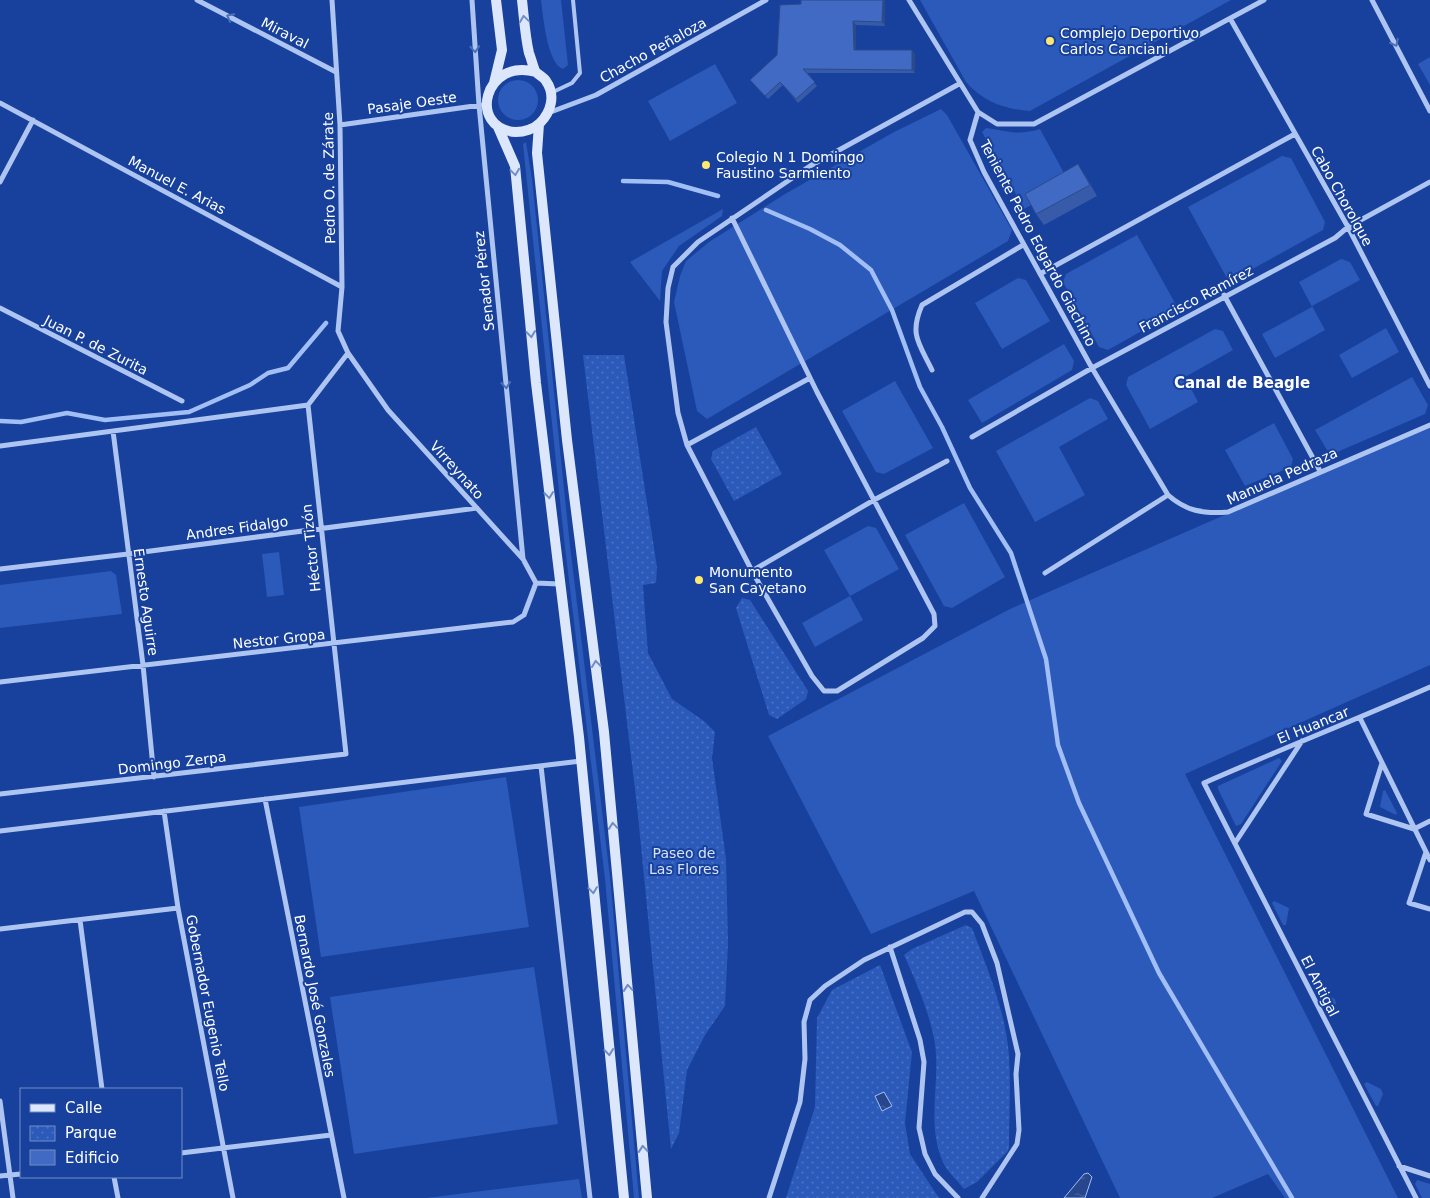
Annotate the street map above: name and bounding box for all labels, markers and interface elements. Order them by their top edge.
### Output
one-way arrow [226,13,235,23]
street label: Miraval [259,14,311,52]
street label: Chacho Peñaloza [597,14,709,86]
one-way arrow [520,15,530,23]
place label: Complejo Deportivo Carlos Canciani [1060,25,1199,57]
marker: Complejo Deportivo Carlos Canciani [1044,35,1056,47]
one-way arrow [1389,38,1399,47]
one-way arrow [469,45,480,53]
street label: Pasaje Oeste [366,89,458,117]
street label: Pedro O. de Zárate [320,112,338,244]
street label: Teniente Pedro Edgardo Giachino [976,136,1099,349]
street label: Cabo Chorolque [1308,143,1376,249]
place label: Colegio N 1 Domingo Faustino Sarmiento [716,149,864,181]
street label: Manuel E. Arias [125,153,229,217]
marker: Colegio N 1 Domingo Faustino Sarmiento [700,159,712,171]
one-way arrow [509,169,520,177]
street label: Senador Pérez [471,230,497,332]
street label: Francisco Ramírez [1136,262,1256,336]
street label: Juan P. de Zurita [41,311,151,378]
one-way arrow [526,330,537,338]
district label: Canal de Beagle [1174,374,1310,392]
one-way arrow [500,381,511,389]
street label: Virreynato [427,438,487,502]
street label: Manuela Pedraza [1224,444,1340,508]
one-way arrow [543,492,554,500]
street label: Héctor Tizón [298,503,324,593]
street label: Andres Fidalgo [185,513,289,543]
street label: Ernesto Aguirre [131,547,161,657]
place label: Monumento San Cayetano [709,564,807,596]
marker: Monumento San Cayetano [693,574,705,586]
street label: Nestor Gropa [232,626,326,652]
one-way arrow [591,660,602,668]
street label: El Huancar [1275,703,1351,747]
street label: Domingo Zerpa [117,748,227,778]
one-way arrow [608,822,619,830]
park label: Paseo de Las Flores [649,845,719,877]
one-way arrow [588,886,599,894]
street label: Gobernador Eugenio Tello [183,913,233,1093]
street label: Bernardo José Gonzales [291,913,339,1079]
street label: El Antigal [1298,953,1342,1019]
one-way arrow [623,983,634,991]
one-way arrow [603,1048,614,1056]
legend [20,1088,182,1178]
text: Calle [65,1099,102,1117]
text: Parque [65,1124,117,1142]
one-way arrow [638,1145,649,1153]
text: Edificio [65,1149,119,1167]

